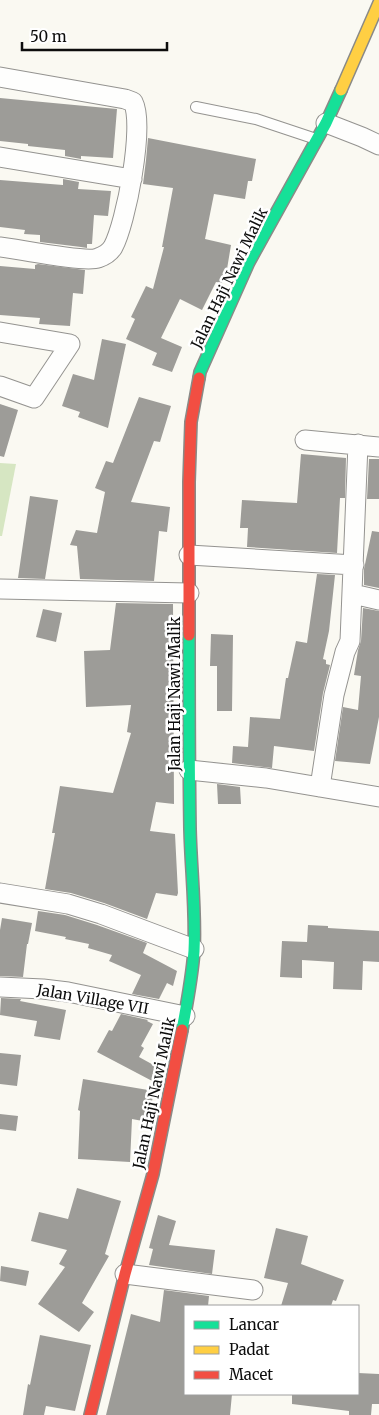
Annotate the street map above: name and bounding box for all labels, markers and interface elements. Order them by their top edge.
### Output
scale bar [22,20,168,52]
text: 50 m [30,27,67,46]
street label: Jalan Haji Nawi Malik [186,204,272,353]
street label: Jalan Haji Nawi Malik [165,616,184,772]
street label: Jalan Village VII [35,980,150,1018]
street label: Jalan Haji Nawi Malik [128,1015,179,1172]
legend [184,1305,359,1395]
text: Lancar [229,1315,279,1334]
text: Padat [229,1340,270,1359]
text: Macet [229,1365,273,1384]

